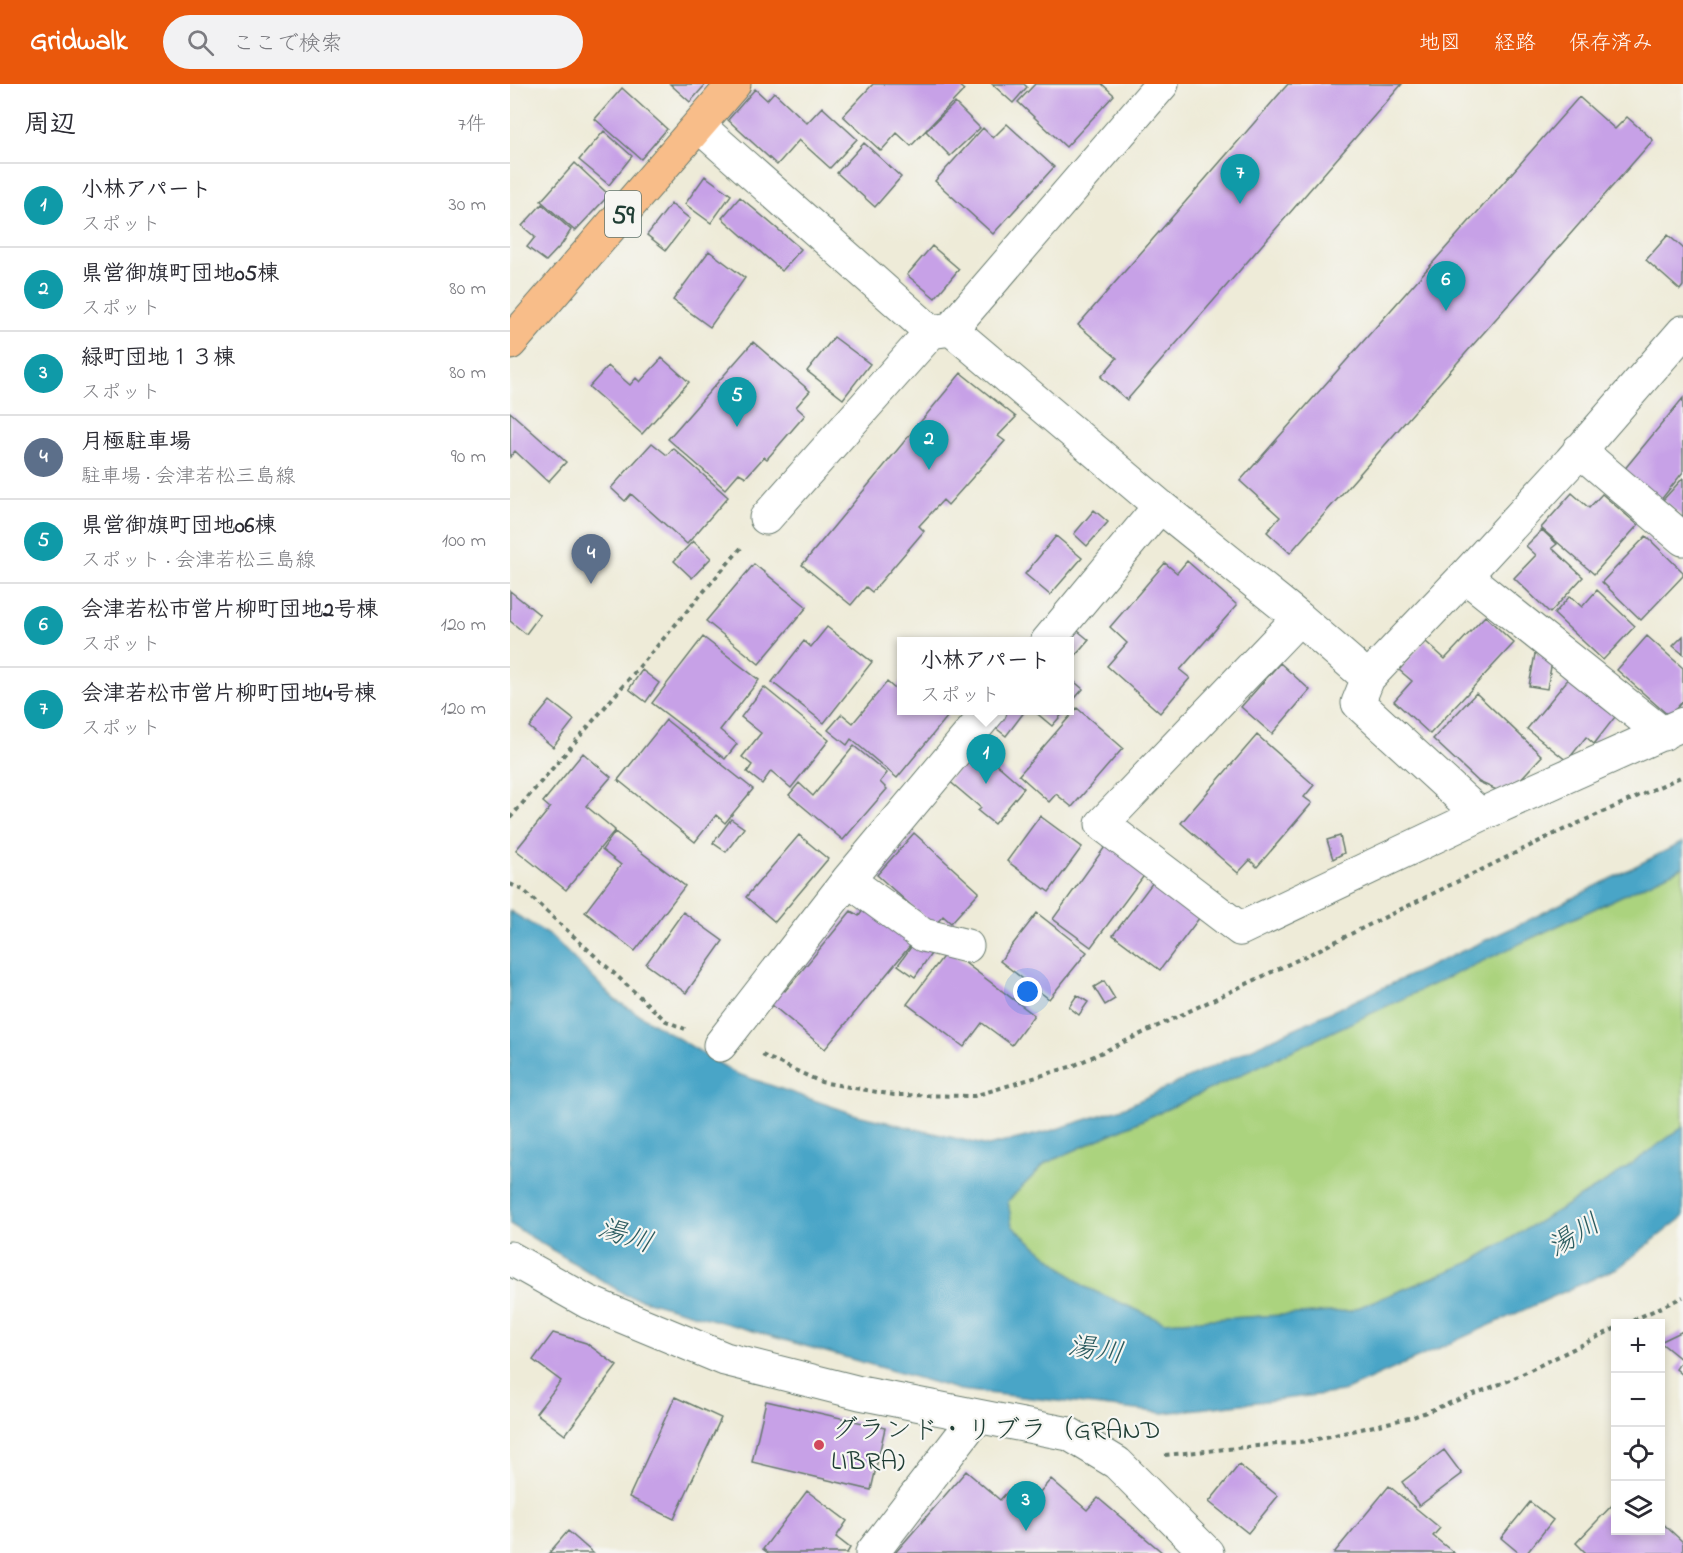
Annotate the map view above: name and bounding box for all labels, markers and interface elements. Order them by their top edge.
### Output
search box [163,15,583,69]
text: Gridwalk [30,22,127,63]
icon: search [184,26,217,59]
text: ここで検索 [232,29,342,61]
text: 地図 [1419,29,1461,59]
text: 経路 [1494,29,1536,59]
text: 保存済み [1569,29,1653,59]
text: 周辺 [24,107,76,145]
text: 7件 [458,111,486,140]
pin: 7 [1220,154,1260,204]
text: 小林アパート [81,175,212,207]
text: 1 [40,191,47,220]
text: 30 m [449,191,486,220]
road number: 59 [605,191,641,237]
text: スポット [81,211,161,240]
text: 県営御旗町団地05棟 [81,259,279,291]
pin: 6 [1426,262,1466,311]
text: 2 [39,275,48,304]
text: 80 m [449,275,486,304]
text: スポット [81,295,161,324]
text: 緑町団地１３棟 [81,343,235,375]
text: 3 [39,359,48,388]
text: 80 m [449,359,486,388]
pin: 5 [718,378,756,427]
text: スポット [81,379,161,408]
pin: 2 [910,420,948,470]
text: 月極駐車場 [81,427,191,459]
text: 4 [39,443,48,472]
text: 90 m [451,443,486,472]
text: 駐車場 · 会津若松三島線 [81,463,295,492]
text: 県営御旗町団地06棟 [81,511,276,543]
text: 5 [38,527,49,556]
text: 100 m [442,527,486,556]
pin: 4 [572,534,610,584]
text: スポット · 会津若松三島線 [81,547,315,576]
text: 会津若松市営片柳町団地2号棟 [81,595,378,627]
text: 6 [39,611,48,640]
text: 120 m [441,611,486,640]
text: スポット [81,631,161,660]
popup [897,637,1074,715]
text: 小林アパート [920,646,1051,678]
text: 会津若松市営片柳町団地4号棟 [81,679,376,711]
text: スポット [920,682,1000,711]
text: 7 [39,695,48,724]
text: 120 m [441,695,486,724]
text: スポット [81,715,161,744]
pin: 1 [966,734,1006,784]
your location [1013,977,1042,1006]
water label: 湯川 [1540,1205,1609,1269]
water label: 湯川 [592,1209,658,1265]
map controls [1611,1319,1665,1535]
button: + [1611,1319,1665,1373]
water label: 湯川 [1065,1327,1126,1376]
button: − [1611,1373,1665,1427]
place label: グランド・リブラ（GRAND LIBRA) [831,1412,1161,1482]
button: locate [1611,1427,1665,1481]
marker: グランド・リブラ（GRAND LIBRA) [812,1438,826,1452]
button: layers [1611,1481,1665,1535]
pin: 3 [1006,1482,1046,1531]

